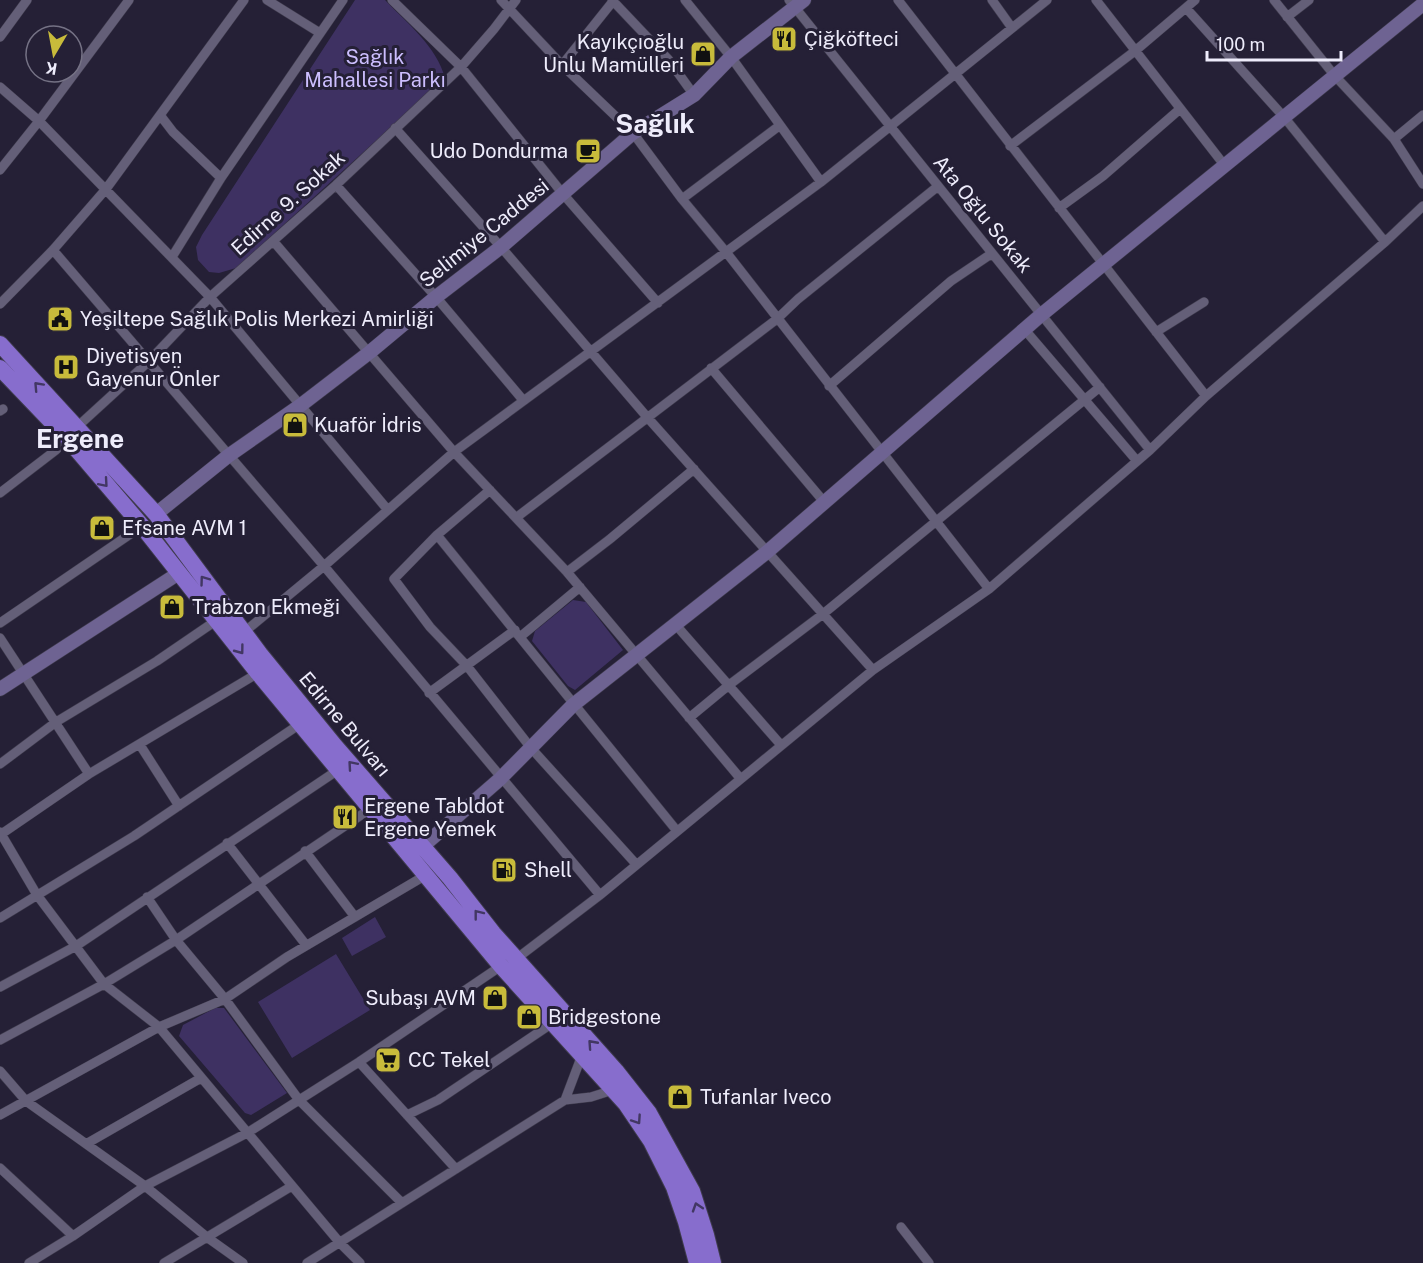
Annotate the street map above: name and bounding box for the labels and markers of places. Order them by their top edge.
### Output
restaurant icon: Çiğköfteci [769,24,799,54]
place label: Çiğköfteci [804,27,899,51]
place label: Kayıkçıoğlu Unlu Mamülleri [543,30,684,77]
shop icon: Kayıkçıoğlu Unlu Mamülleri [688,39,718,69]
cafe icon: Udo Dondurma [573,136,603,166]
place label: Udo Dondurma [429,139,568,163]
public building icon: Yeşiltepe Sağlık Polis Merkezi Amirliği [45,304,75,334]
place label: Yeşiltepe Sağlık Polis Merkezi Amirliği [80,307,434,331]
place label: Diyetisyen Gayenur Önler [86,344,220,391]
hospital icon: Diyetisyen Gayenur Önler [51,352,81,382]
shop icon: Kuaför İdris [280,410,310,440]
place label: Kuaför İdris [314,413,422,437]
shop icon: Efsane AVM 1 [87,513,117,543]
place label: Efsane AVM 1 [122,516,247,540]
shop icon: Trabzon Ekmeği [157,592,187,622]
place label: Trabzon Ekmeği [192,595,340,619]
place label: Ergene Tabldot Ergene Yemek [364,794,504,841]
restaurant icon: Ergene Tabldot Ergene Yemek [330,802,360,832]
fuel station icon: Shell [489,855,519,885]
place label: Shell [524,858,572,882]
shop icon: Subaşı AVM [480,983,510,1013]
place label: Subaşı AVM [365,986,476,1010]
shop icon: Bridgestone [514,1002,544,1032]
place label: Bridgestone [548,1005,661,1029]
supermarket icon: CC Tekel [373,1045,403,1075]
place label: CC Tekel [408,1048,490,1072]
shop icon: Tufanlar Iveco [665,1082,695,1112]
place label: Tufanlar Iveco [700,1085,832,1109]

